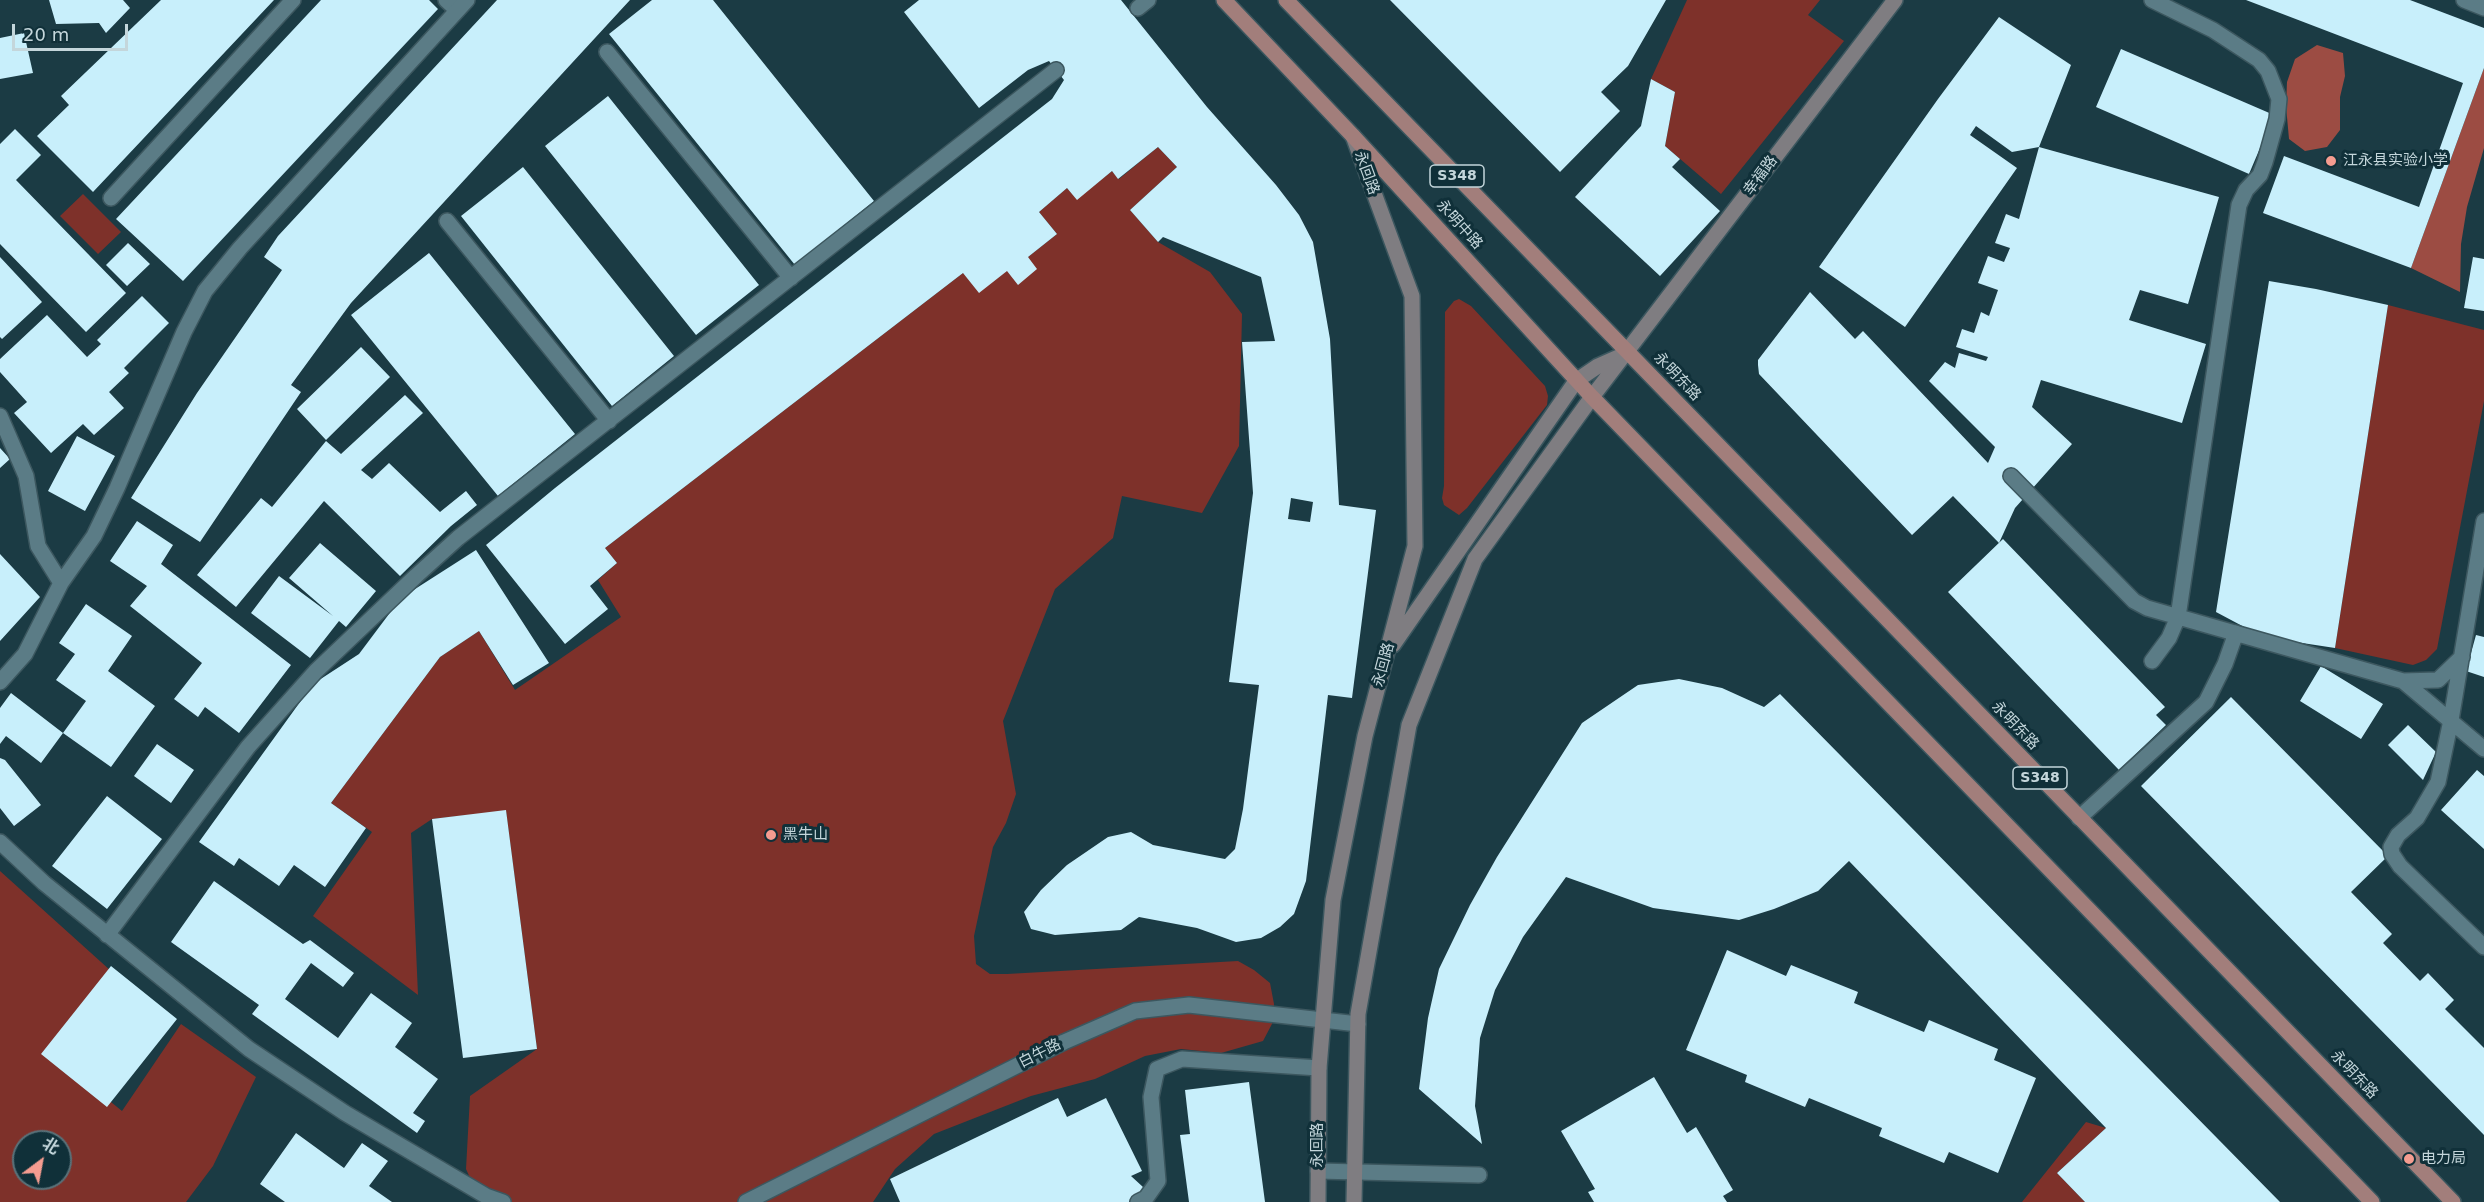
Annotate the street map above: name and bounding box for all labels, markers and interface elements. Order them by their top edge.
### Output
scale bar [15,12,130,50]
text: 20 m [23,24,69,45]
street label: 永回路 [1350,149,1382,197]
place label: 江永县实验小学 [2343,152,2448,170]
street label: 幸福路 [1740,153,1782,199]
marker: 江永县实验小学 [2324,154,2338,168]
road number: S348 [1430,165,1484,187]
street label: 永明中路 [1432,197,1486,253]
street label: 永明东路 [1650,349,1704,405]
street label: 永回路 [1369,641,1399,689]
street label: 永明东路 [1988,698,2042,754]
road number: S348 [2013,767,2067,789]
place label: 黑牛山 [783,826,828,844]
marker: 黑牛山 [764,828,778,842]
street label: 白牛路 [1016,1036,1064,1072]
street label: 永明东路 [2327,1047,2381,1103]
street label: 永回路 [1309,1123,1327,1167]
north arrow [12,1130,72,1190]
text: 北 [39,1134,63,1158]
place label: 电力局 [2421,1150,2466,1168]
marker: 电力局 [2402,1152,2416,1166]

